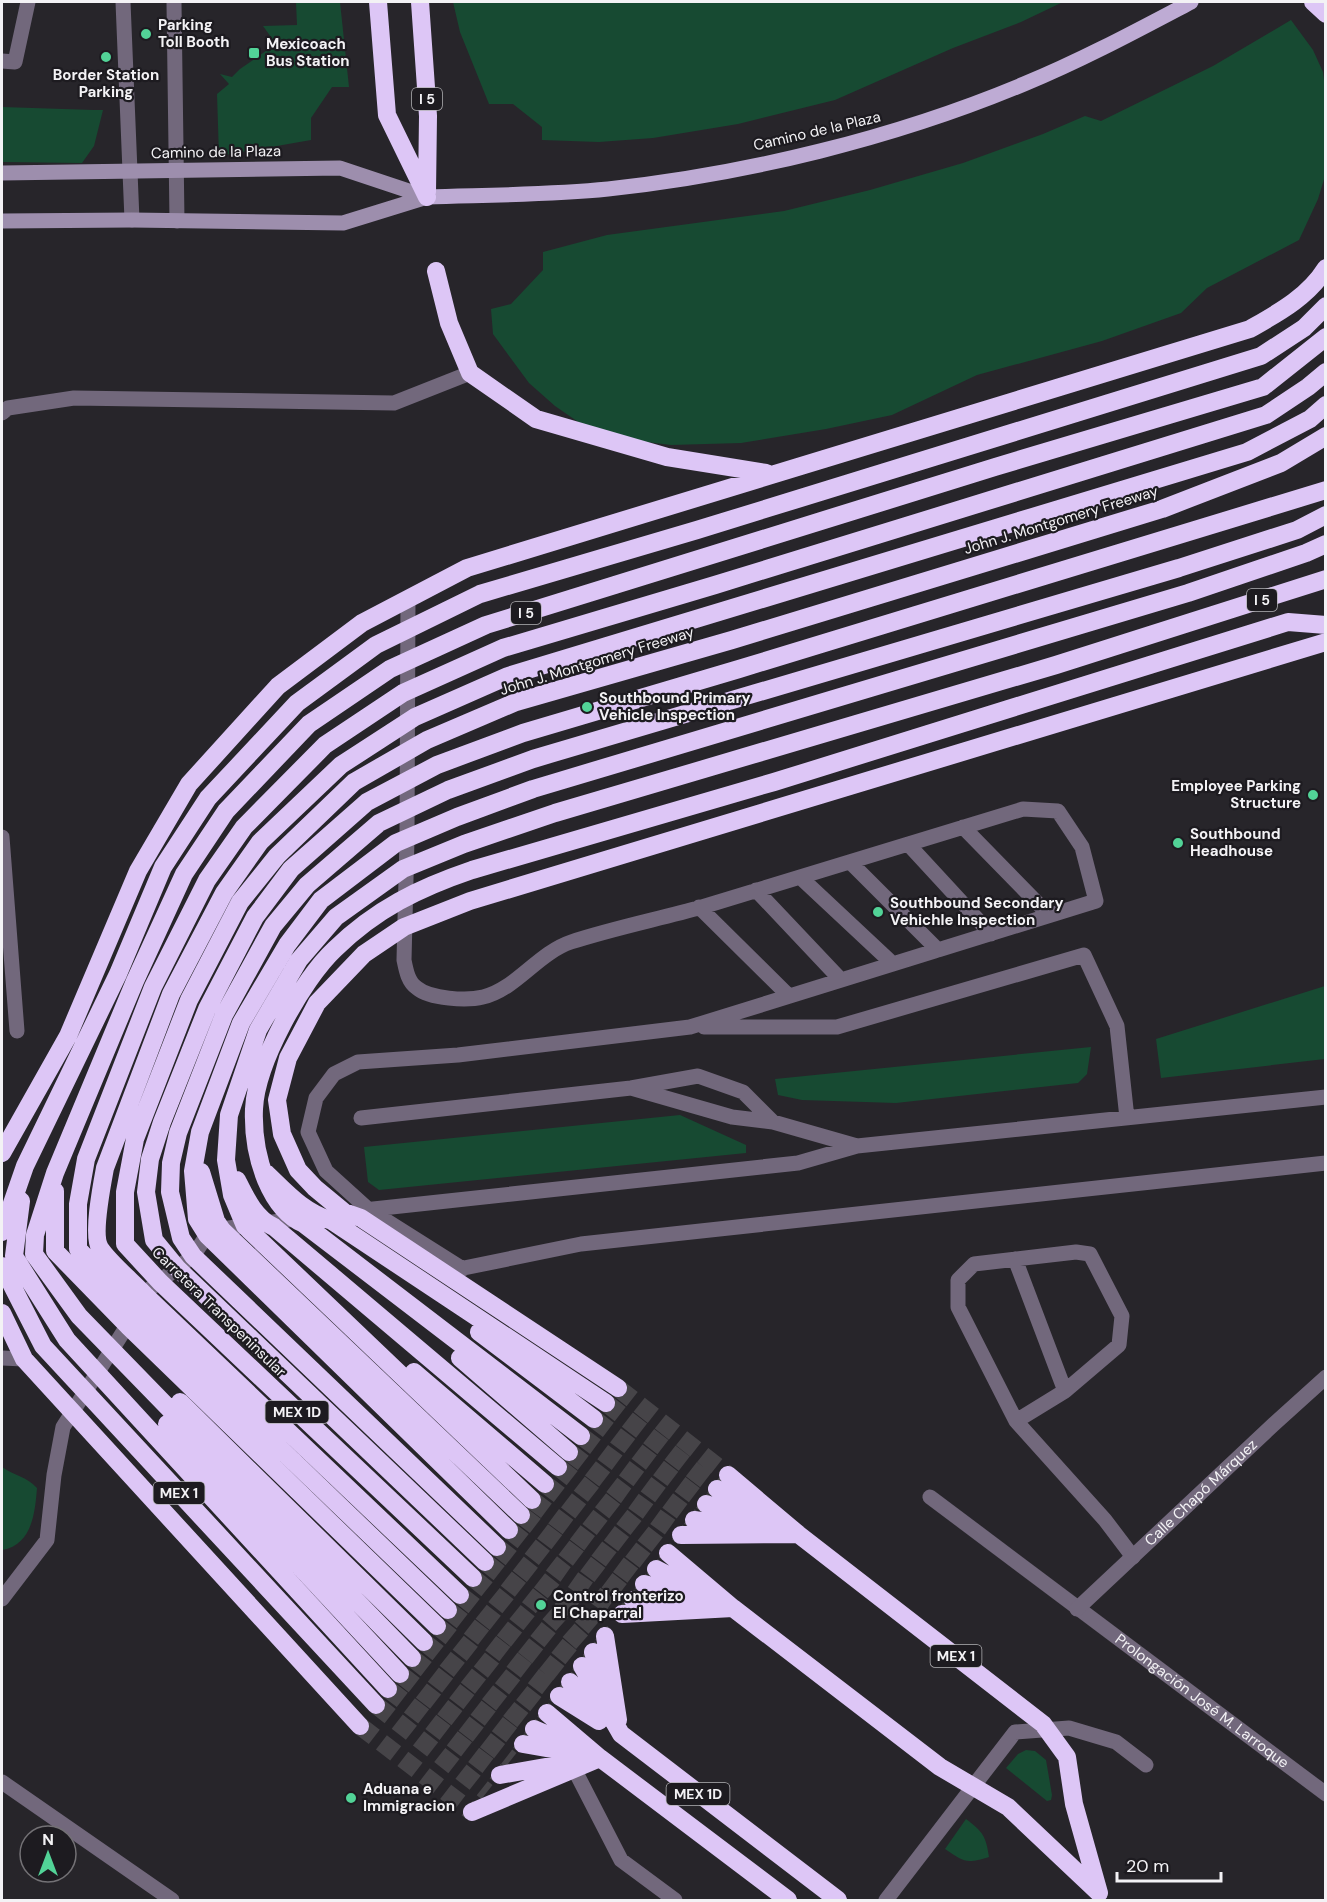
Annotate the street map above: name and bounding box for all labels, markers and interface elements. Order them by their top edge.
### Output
place label: Parking Toll Booth [158,15,230,52]
marker: Parking Toll Booth [139,27,153,41]
place label: Mexicoach Bus Station [266,34,350,71]
marker: Mexicoach Bus Station [247,46,261,60]
marker: Border Station Parking [99,50,113,64]
place label: Border Station Parking [53,65,159,102]
road number: I 5 [412,88,442,110]
street label: Camino de la Plaza [751,107,883,155]
street label: Camino de la Plaza [151,141,281,163]
street label: John J. Montgomery Freeway [961,481,1161,559]
road number: I 5 [1247,589,1277,611]
road number: I 5 [511,602,541,624]
street label: John J. Montgomery Freeway [497,622,697,700]
place label: Southbound Primary Vehicle Inspection [599,688,751,725]
marker: Southbound Primary Vehicle Inspection [580,700,594,714]
place label: Employee Parking Structure [1171,776,1301,813]
marker: Employee Parking Structure [1306,788,1320,802]
place label: Southbound Headhouse [1190,824,1281,861]
marker: Southbound Headhouse [1171,836,1185,850]
place label: Southbound Secondary Vehichle Inspection [890,893,1063,930]
marker: Southbound Secondary Vehichle Inspection [871,905,885,919]
street label: Carretera Transpeninsular [148,1243,291,1382]
road number: MEX 1D [266,1401,328,1423]
street label: Calle Chapó Márquez [1140,1435,1262,1550]
road number: MEX 1 [154,1482,204,1504]
place label: Control fronterizo El Chaparral [553,1586,684,1623]
marker: Control fronterizo El Chaparral [534,1598,548,1612]
street label: Prolongación José M. Larroque [1111,1629,1293,1773]
road number: MEX 1 [930,1645,982,1667]
place label: Aduana e Immigracion [363,1779,455,1816]
road number: MEX 1D [666,1783,730,1805]
marker: Aduana e Immigracion [344,1791,358,1805]
north arrow [18,1824,78,1884]
text: N [42,1829,54,1850]
scale bar [1117,1845,1220,1883]
text: 20 m [1126,1854,1169,1878]

